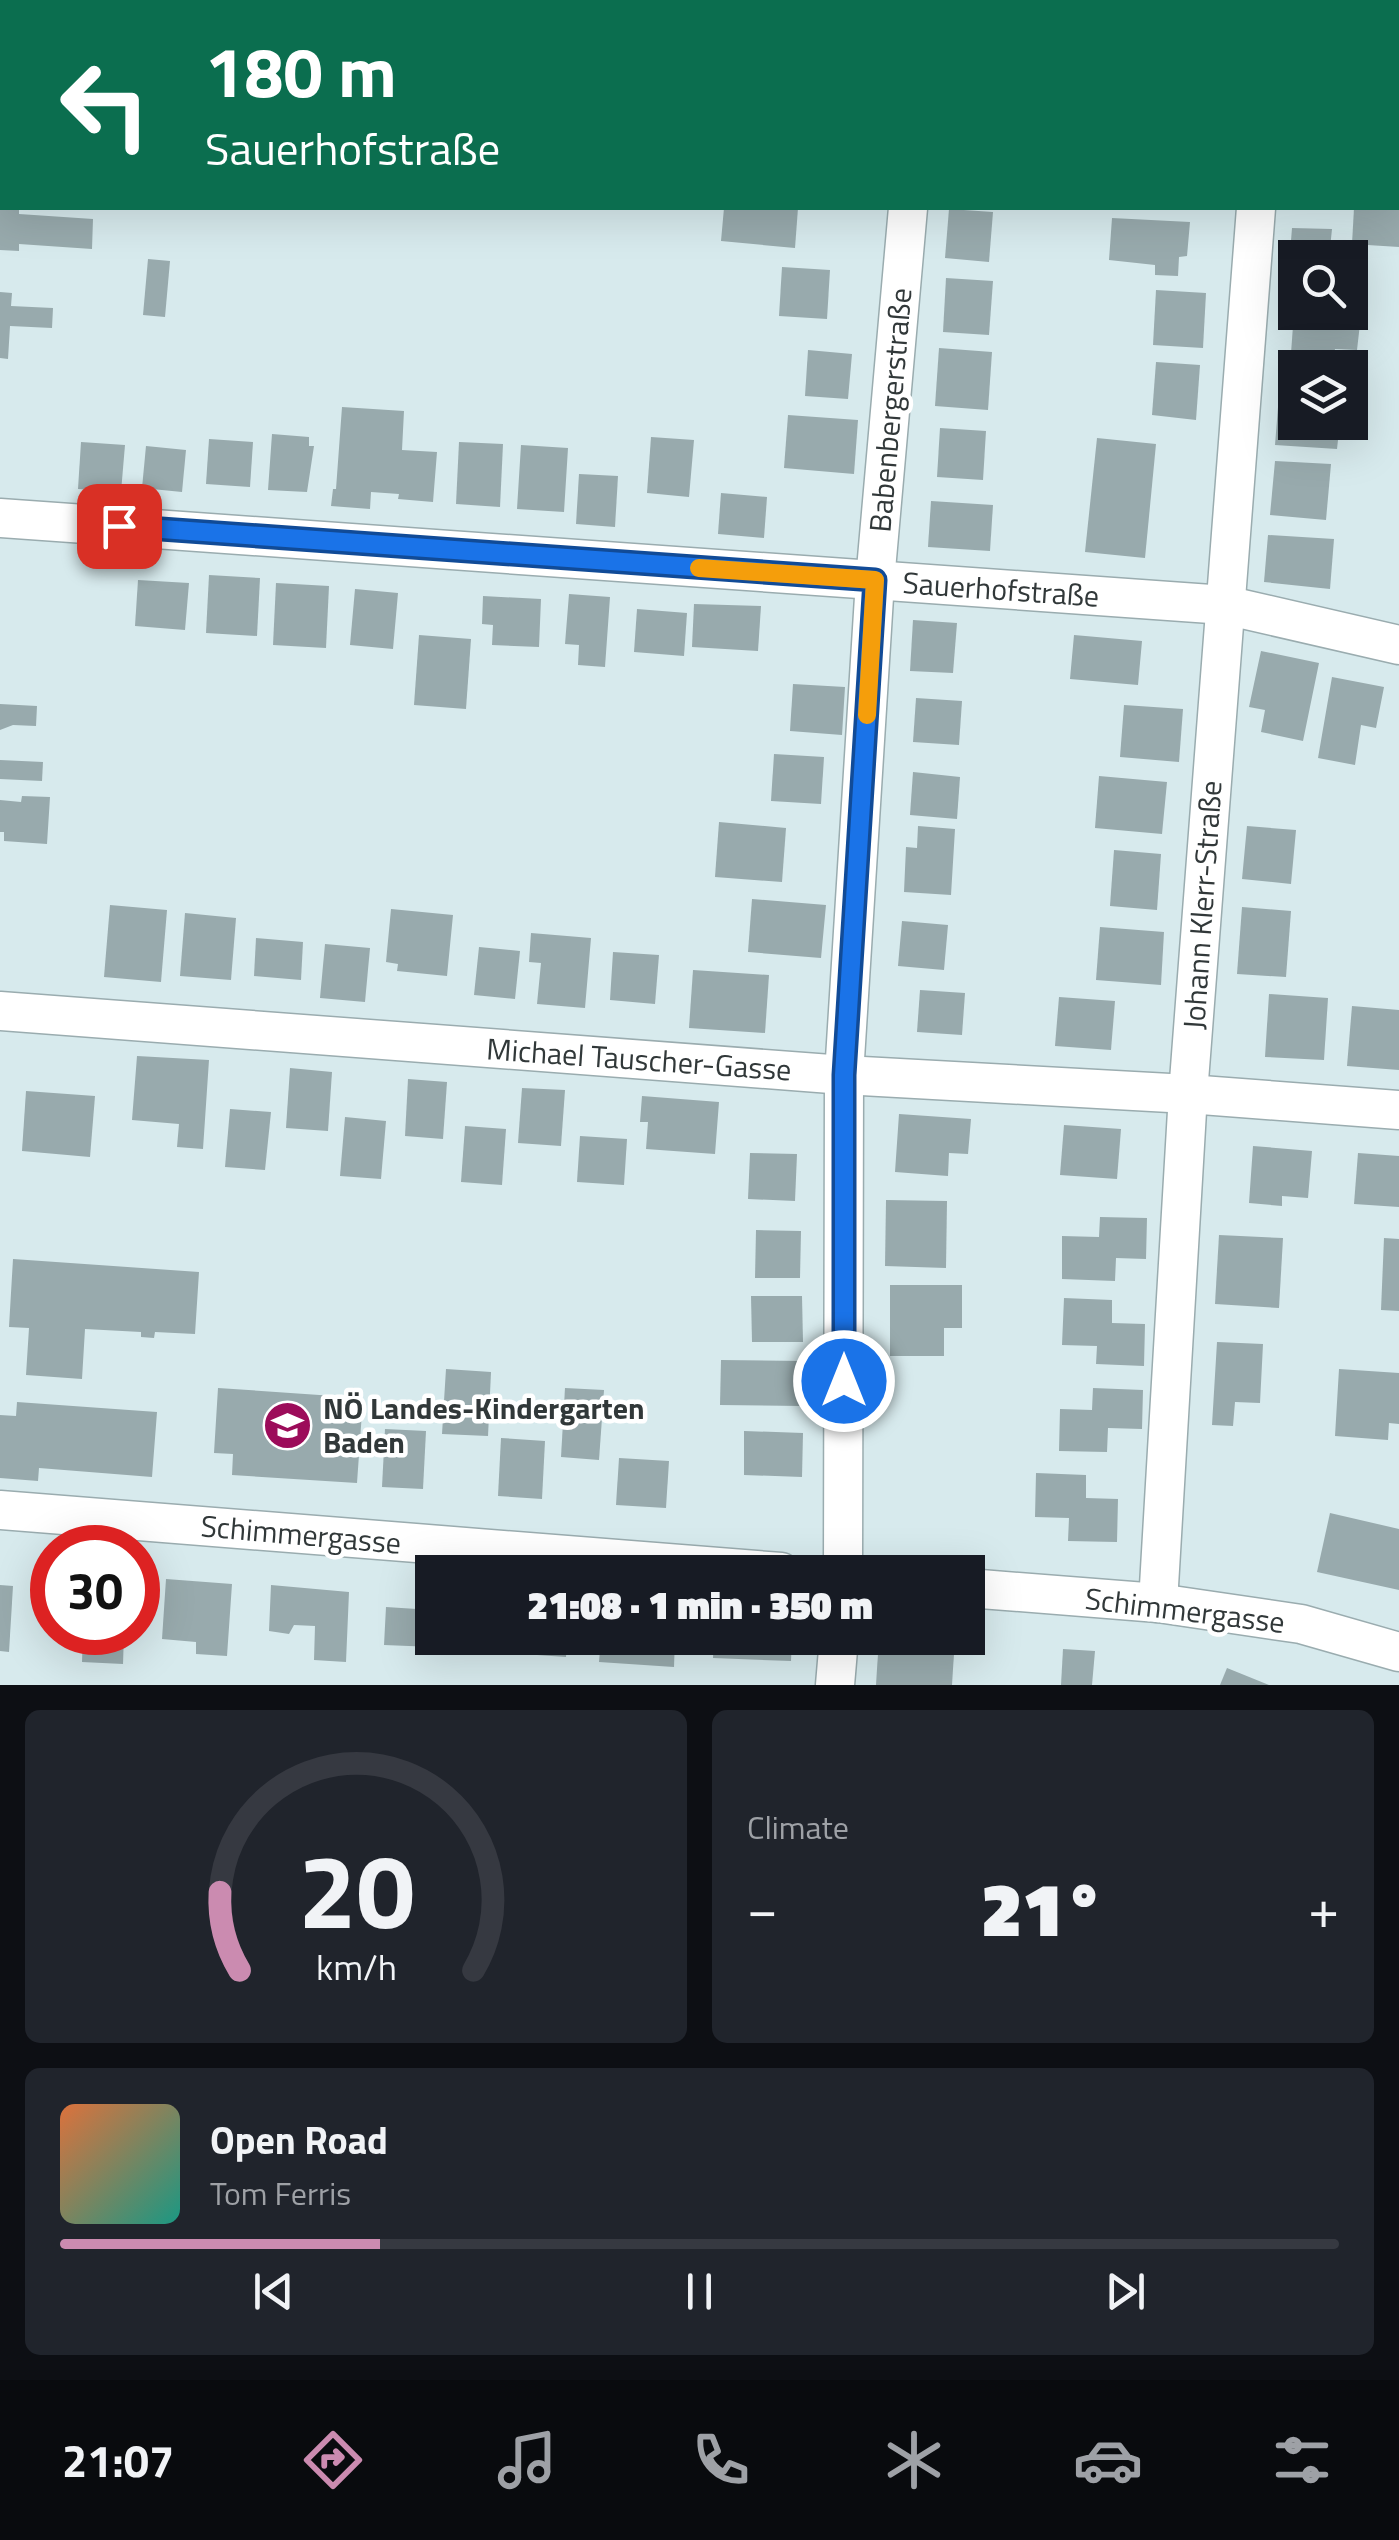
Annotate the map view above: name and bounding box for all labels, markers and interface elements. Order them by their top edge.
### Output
text: 180 m [205,18,397,124]
icon: left [40,40,170,170]
text: Sauerhofstraße [205,114,500,182]
map controls [1278,240,1368,440]
button: search [1278,240,1368,330]
street label: Babenbergerstraße [856,286,924,534]
button: layers [1278,350,1368,440]
pin [77,484,162,569]
icon: arrive [92,499,147,554]
street label: Sauerhofstraße [901,559,1101,619]
street label: Johann Klerr-Straße [1170,779,1234,1031]
street label: Michael Tauscher-Gasse [485,1025,793,1093]
position arrow [792,1329,896,1433]
place label: NÖ Landes-Kindergarten Baden [323,1385,645,1465]
school or university icon: NÖ Landes-Kindergarten Baden [262,1399,314,1451]
street label: Schimmergasse [199,1502,403,1566]
speed limit sign: 30 [30,1525,160,1655]
street label: Schimmergasse [1082,1575,1288,1645]
text: 21:08 · 1 min · 350 m [527,1576,873,1634]
text: Climate [747,1803,849,1851]
text: 20 [298,1810,414,1968]
text: 21° [981,1851,1105,1965]
text: − [747,1866,778,1949]
text: + [1308,1866,1339,1949]
text: km/h [316,1939,396,1994]
text: Open Road [210,2111,388,2169]
text: Tom Ferris [210,2169,351,2217]
icon: previous [246,2264,301,2319]
icon: pause [672,2264,727,2319]
icon: next [1098,2264,1153,2319]
icon: directions [298,2425,368,2495]
icon: music [492,2425,562,2495]
icon: phone [686,2425,756,2495]
icon: climate [879,2425,949,2495]
icon: car [1073,2425,1143,2495]
icon: filters [1267,2425,1337,2495]
text: 21:07 [62,2426,174,2494]

